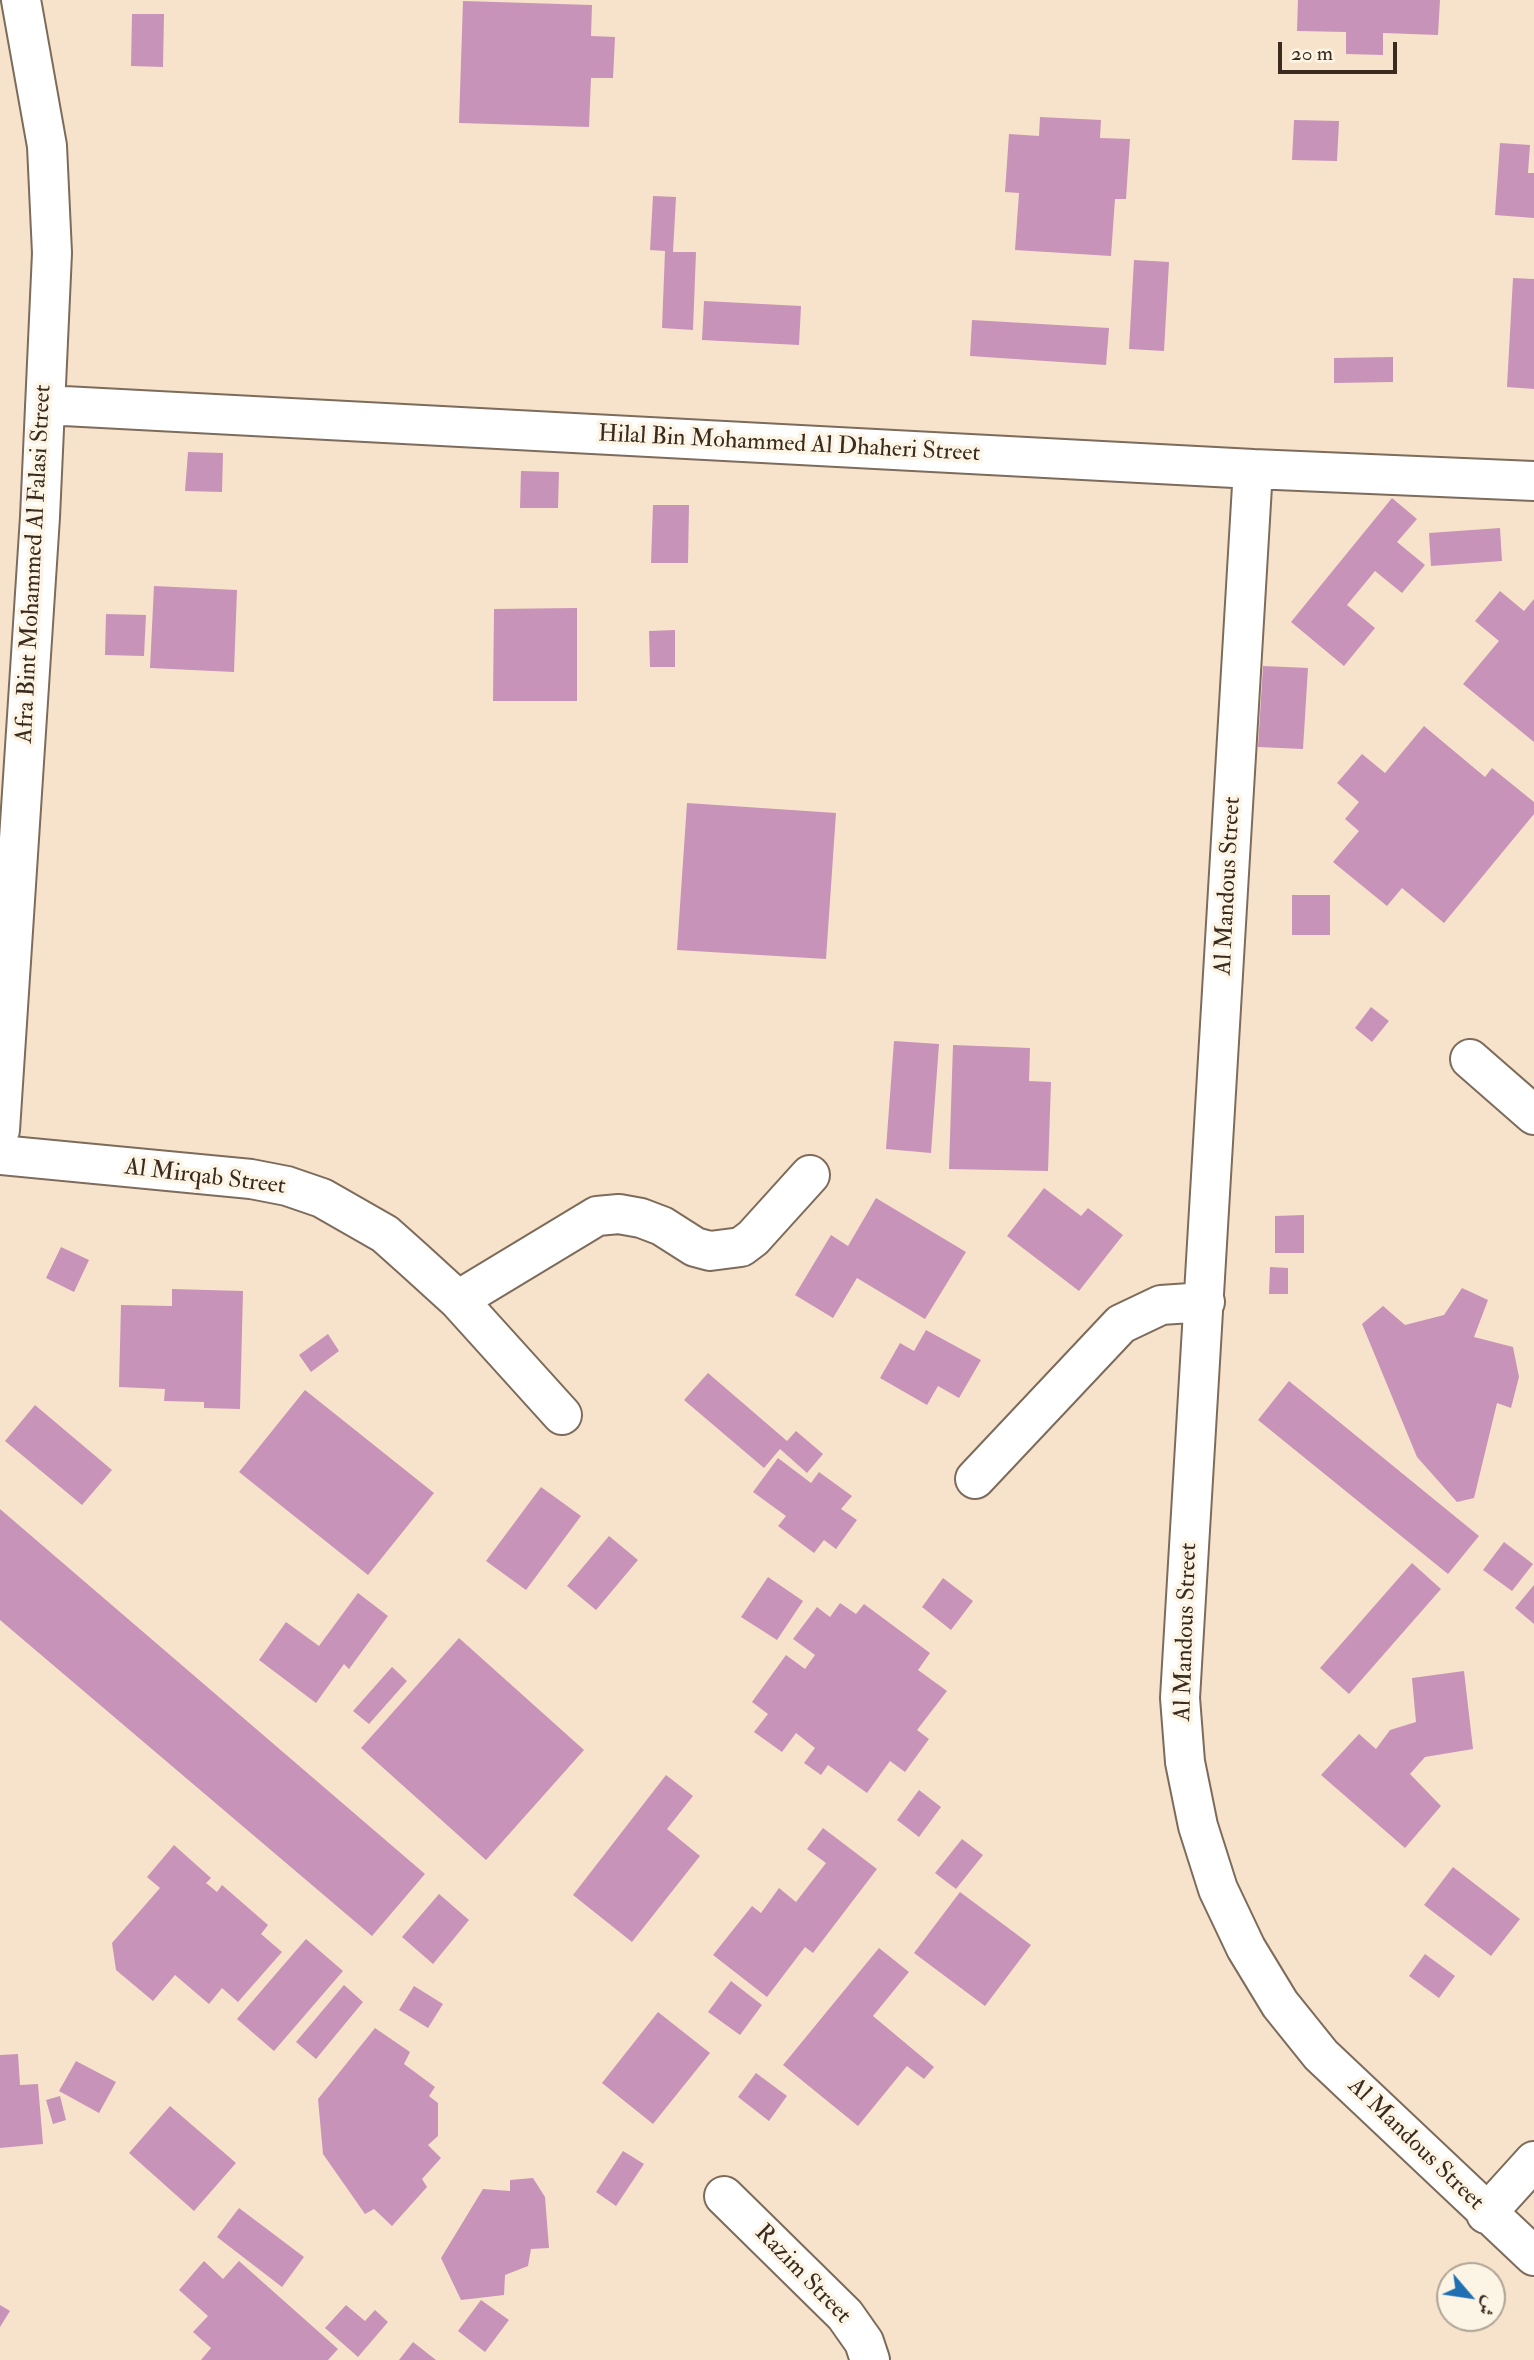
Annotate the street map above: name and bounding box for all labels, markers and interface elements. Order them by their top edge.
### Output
scale bar [1282,28,1401,72]
text: 20 m [1291,40,1333,67]
street label: Afra Bint Mohammed Al Falasi Street [11,384,59,744]
street label: Hilal Bin Mohammed Al Dhaheri Street [597,421,981,469]
street label: Al Mandous Street [1210,796,1248,976]
street label: Al Mirqab Street [123,1154,287,1202]
street label: Al Mandous Street [1169,1542,1205,1722]
street label: Al Mandous Street [1341,2073,1489,2217]
street label: Razim Street [748,2219,856,2331]
north arrow [1436,2262,1506,2332]
text: ش [1473,2292,1503,2320]

